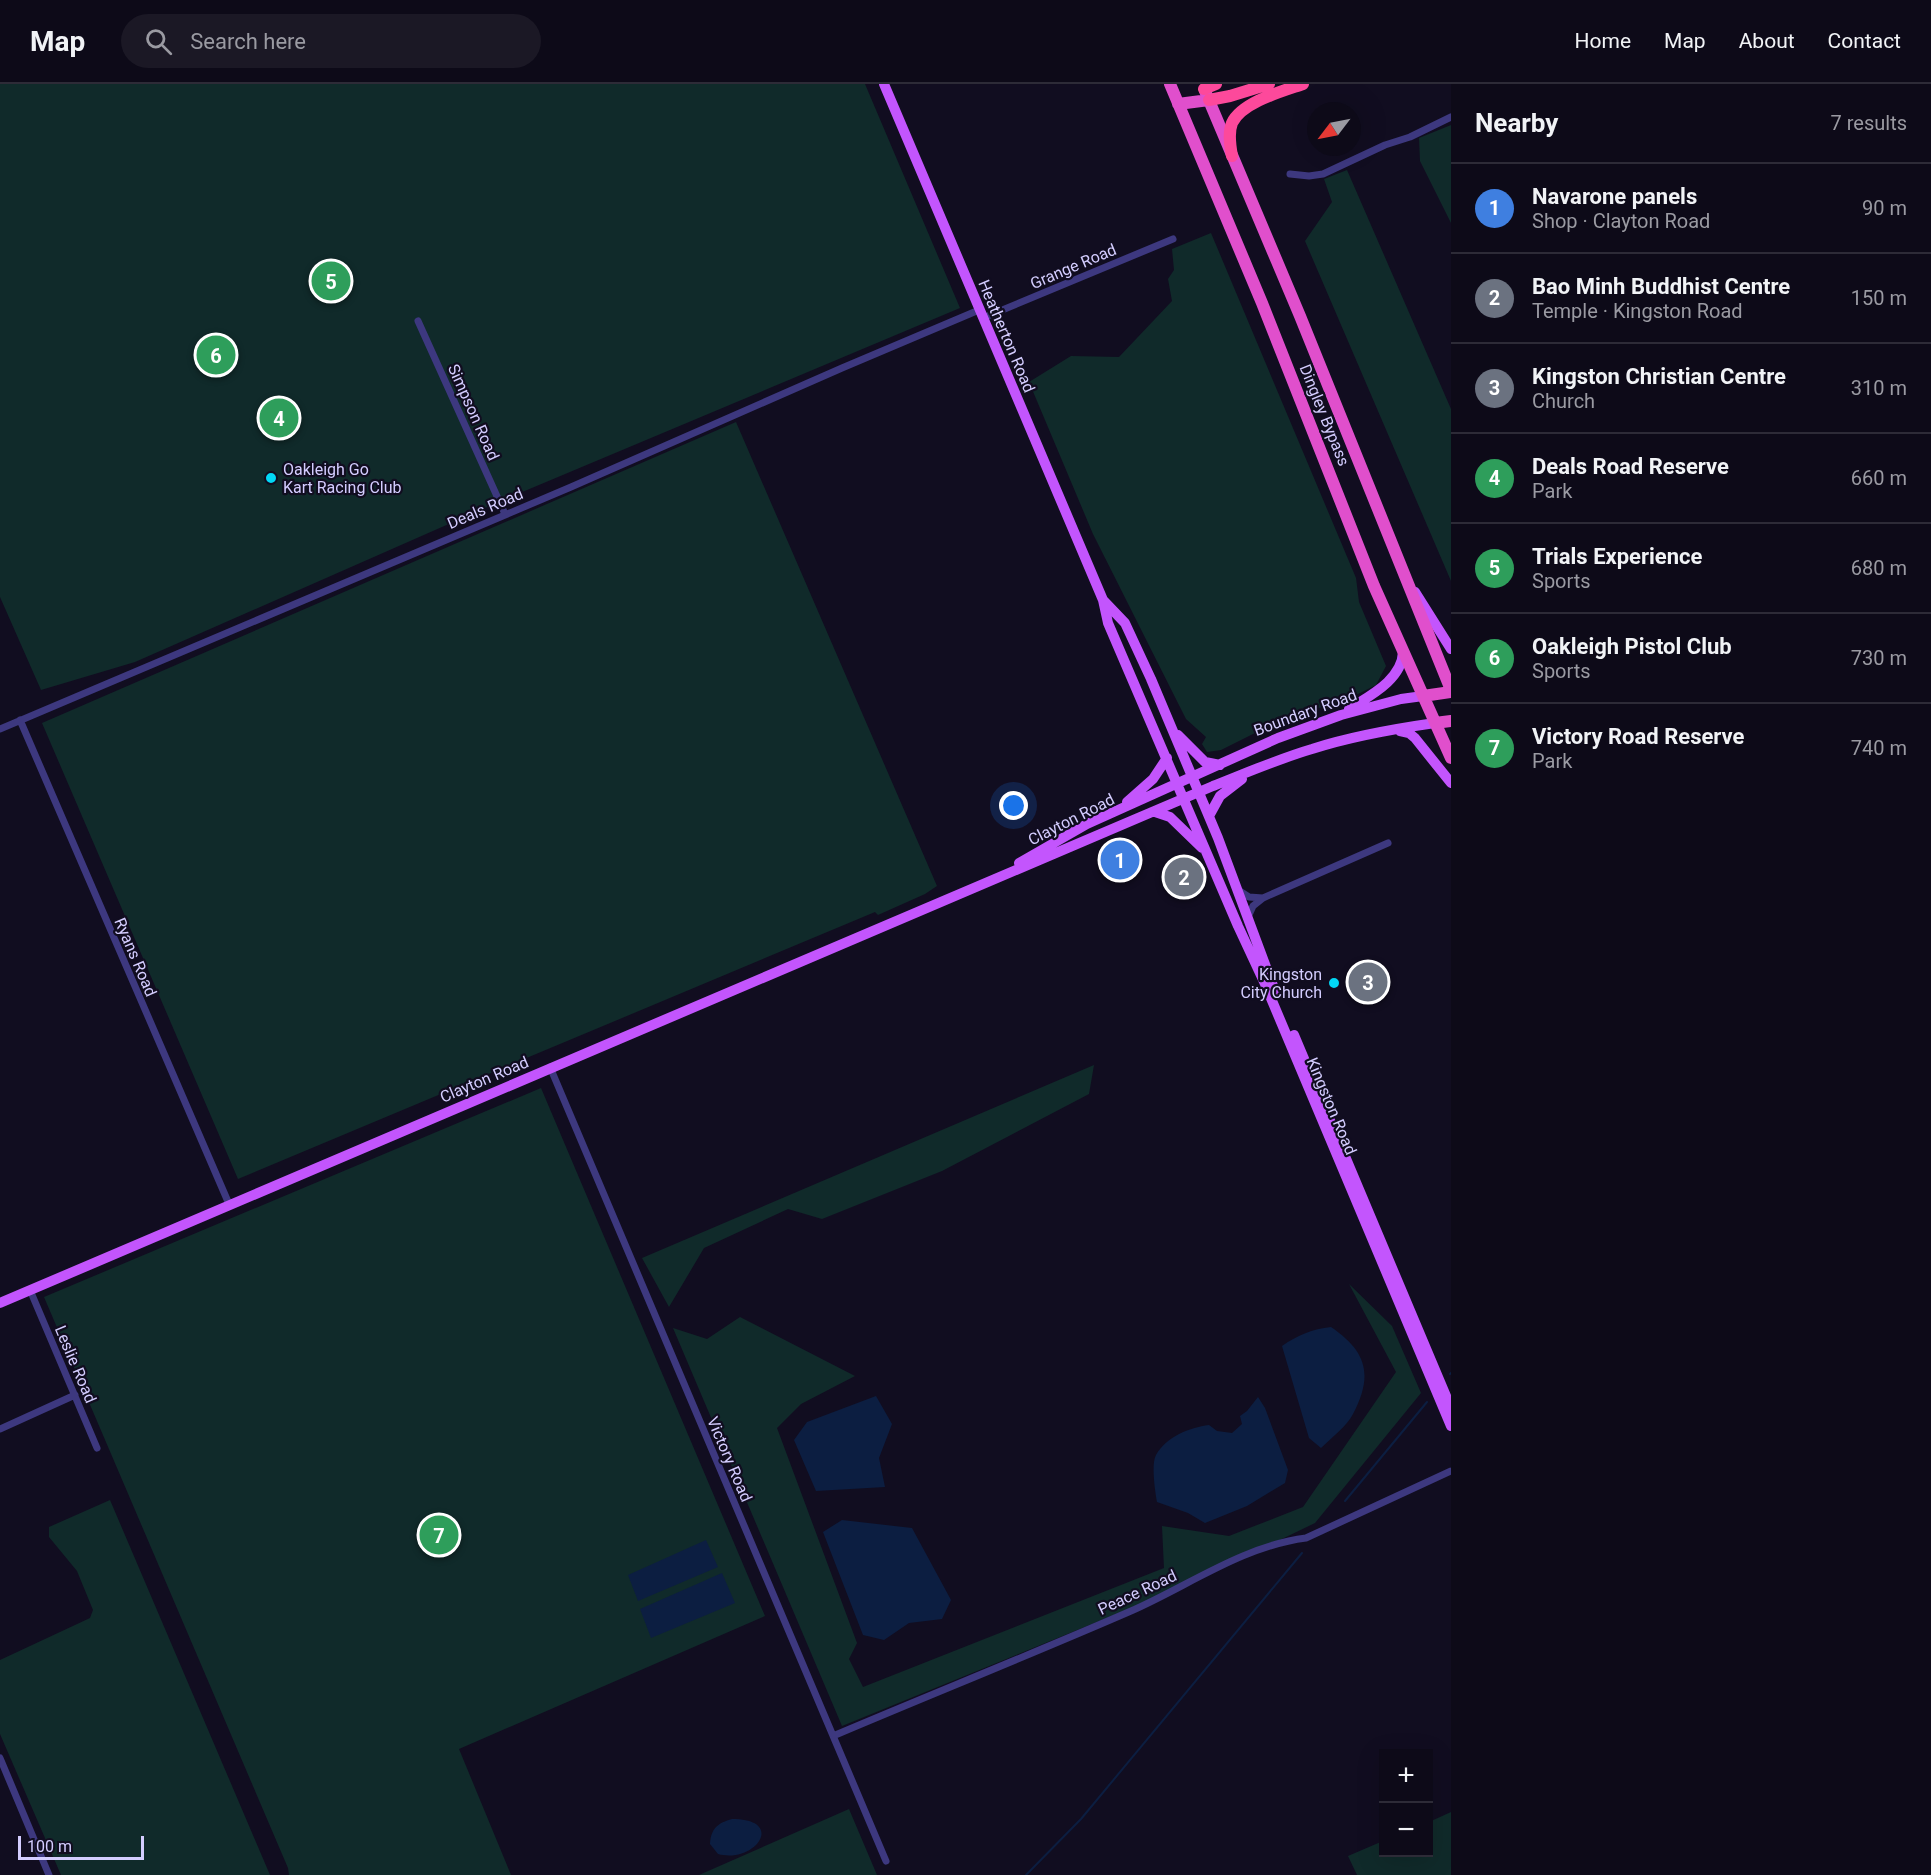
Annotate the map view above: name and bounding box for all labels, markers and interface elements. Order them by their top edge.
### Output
search box [121,14,541,68]
text: Map [30,25,85,58]
icon: search [142,25,175,58]
text: Search here [190,29,306,54]
text: Home [1575,29,1631,53]
text: Map [1664,29,1706,53]
text: About [1739,29,1795,53]
text: Contact [1828,29,1901,53]
north arrow [1307,102,1361,156]
text: Nearby [1475,108,1558,138]
text: 7 results [1831,111,1907,135]
text: Navarone panels [1532,184,1697,209]
text: 1 [1489,196,1500,220]
text: 90 m [1862,196,1907,220]
text: Shop · Clayton Road [1532,209,1710,233]
street label: Grange Road [1027,240,1119,293]
pin: 5 [312,258,350,304]
text: Bao Minh Buddhist Centre [1532,274,1790,299]
street label: Heatherton Road [974,277,1039,395]
text: 2 [1489,286,1500,310]
text: 150 m [1851,286,1907,310]
text: Temple · Kingston Road [1532,299,1743,323]
pin: 6 [196,332,236,378]
street label: Simpson Road [444,361,503,463]
street label: Dingley Bypass [1296,362,1354,469]
text: Kingston Christian Centre [1532,364,1786,389]
text: 3 [1489,376,1500,400]
text: 310 m [1851,376,1907,400]
text: Church [1532,389,1595,413]
pin: 4 [260,396,298,440]
text: Deals Road Reserve [1532,454,1729,479]
place label: Oakleigh Go Kart Racing Club [283,460,402,497]
text: 4 [1489,466,1500,490]
text: 660 m [1851,466,1907,490]
marker: Oakleigh Go Kart Racing Club [264,471,278,485]
text: Park [1532,479,1572,503]
street label: Deals Road [444,484,526,533]
text: Trials Experience [1532,544,1702,569]
text: 5 [1489,556,1500,580]
text: 680 m [1851,556,1907,580]
text: Sports [1532,569,1591,593]
text: Oakleigh Pistol Club [1532,634,1732,659]
text: 6 [1489,646,1500,670]
text: 730 m [1851,646,1907,670]
text: Sports [1532,659,1591,683]
street label: Boundary Road [1251,685,1359,740]
text: Victory Road Reserve [1532,724,1744,749]
text: 7 [1489,736,1500,760]
text: 740 m [1851,736,1907,760]
text: Park [1532,749,1572,773]
street label: Clayton Road [1025,790,1118,849]
your location [999,791,1028,820]
pin: 1 [1100,838,1140,882]
pin: 2 [1164,854,1204,900]
street label: Ryans Road [110,915,161,999]
pin: 3 [1348,960,1388,1004]
place label: Kingston City Church [1240,965,1322,1002]
marker: Kingston City Church [1327,976,1341,990]
street label: Clayton Road [437,1052,531,1107]
street label: Kingston Road [1303,1055,1361,1158]
street label: Leslie Road [51,1323,100,1406]
street label: Victory Road [703,1414,756,1505]
pin: 7 [420,1512,458,1558]
street label: Peace Road [1095,1566,1180,1619]
map controls [1379,1749,1433,1857]
button: + [1379,1749,1433,1803]
button: − [1379,1803,1433,1857]
scale bar [18,1833,144,1860]
text: 100 m [27,1837,72,1856]

